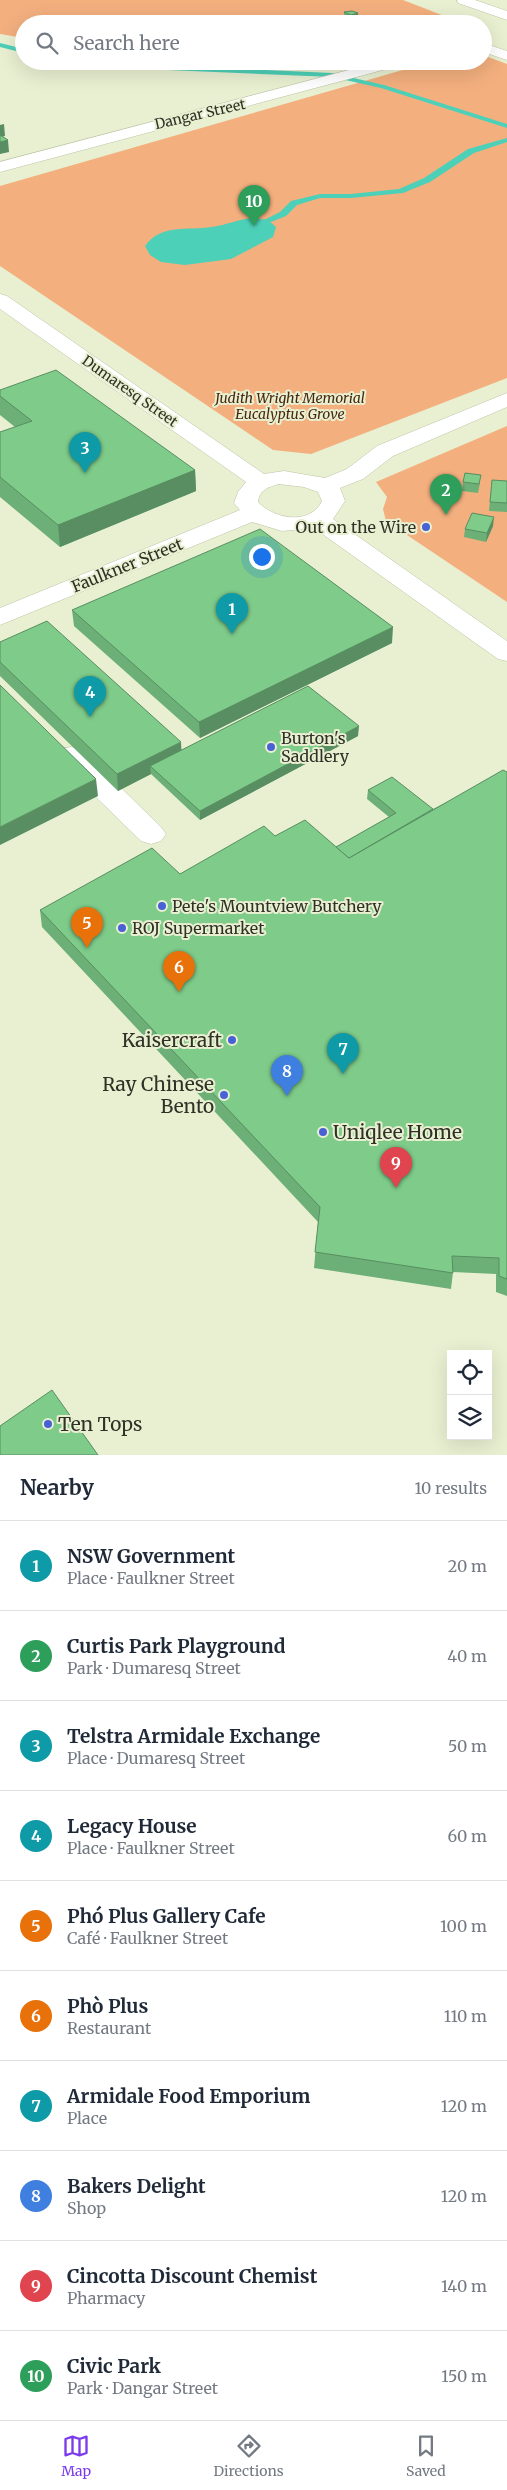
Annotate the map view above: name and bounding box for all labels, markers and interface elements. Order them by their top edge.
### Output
search box [15,15,492,70]
icon: search [33,29,61,57]
text: Search here [73,31,180,55]
street label: Dangar Street [153,95,248,133]
pin: 10 [238,185,270,226]
street label: Dumaresq Street [79,351,182,431]
park label: Judith Wright Memorial Eucalyptus Grove [213,389,365,423]
pin: 3 [69,432,101,473]
pin: 2 [430,474,462,515]
place label: Out on the Wire [296,517,416,537]
marker: Out on the Wire [420,521,432,533]
street label: Faulkner Street [68,533,186,596]
your location [249,544,275,570]
pin: 1 [216,593,248,634]
pin: 4 [74,676,106,717]
place label: Burton's Saddlery [281,728,350,766]
marker: Burton's Saddlery [265,741,277,753]
place label: Pete's Mountview Butchery [172,896,382,916]
marker: Pete's Mountview Butchery [156,900,168,912]
pin: 5 [71,907,103,948]
place label: ROJ Supermarket [132,918,265,938]
marker: ROJ Supermarket [116,922,128,934]
pin: 6 [163,951,195,992]
place label: Kaisercraft [122,1028,223,1052]
pin: 7 [327,1033,359,1074]
marker: Kaisercraft [226,1034,238,1046]
pin: 8 [271,1055,303,1096]
place label: Ray Chinese Bento [102,1072,214,1118]
marker: Ray Chinese Bento [218,1089,230,1101]
place label: Uniqlee Home [333,1120,462,1144]
marker: Uniqlee Home [317,1126,329,1138]
pin: 9 [380,1147,412,1188]
map controls [447,1350,492,1440]
button: locate [447,1350,492,1395]
button: layers [447,1395,492,1440]
place label: Ten Tops [58,1412,142,1436]
marker: Ten Tops [42,1418,54,1430]
text: Nearby [20,1474,94,1501]
text: 10 results [414,1478,487,1498]
text: NSW Government [67,1544,235,1568]
text: 1 [32,1556,40,1576]
text: 20 m [448,1556,487,1576]
text: Place · Faulkner Street [67,1568,235,1588]
text: Curtis Park Playground [67,1634,285,1658]
text: 2 [31,1646,41,1666]
text: 40 m [447,1646,487,1666]
text: Park · Dumaresq Street [67,1658,241,1678]
text: Telstra Armidale Exchange [67,1724,320,1748]
text: 3 [31,1736,41,1756]
text: 50 m [448,1736,487,1756]
text: Place · Dumaresq Street [67,1748,245,1768]
text: Legacy House [67,1814,197,1838]
text: 4 [31,1826,41,1846]
text: 60 m [447,1826,487,1846]
text: Place · Faulkner Street [67,1838,235,1858]
text: Phó Plus Gallery Cafe [67,1904,266,1928]
text: 5 [31,1916,41,1936]
text: 100 m [440,1916,487,1936]
text: Café · Faulkner Street [67,1928,228,1948]
text: Phò Plus [67,1994,148,2018]
text: 6 [31,2006,41,2026]
text: 110 m [444,2006,487,2026]
text: Restaurant [67,2018,151,2038]
text: Armidale Food Emporium [67,2084,310,2108]
text: 7 [31,2096,41,2116]
text: 120 m [441,2096,487,2116]
text: Place [67,2108,107,2128]
text: Bakers Delight [67,2174,206,2198]
text: 8 [31,2186,41,2206]
text: 120 m [441,2186,487,2206]
text: Shop [67,2198,106,2218]
text: Cincotta Discount Chemist [67,2264,317,2288]
text: 9 [31,2276,41,2296]
text: 140 m [441,2276,487,2296]
text: Pharmacy [67,2288,145,2308]
text: Civic Park [67,2354,161,2378]
text: 10 [27,2366,45,2386]
text: 150 m [441,2366,487,2386]
text: Park · Dangar Street [67,2378,218,2398]
tab: Map [61,2432,91,2480]
tab: Directions [214,2432,284,2480]
tab: Saved [406,2432,446,2480]

